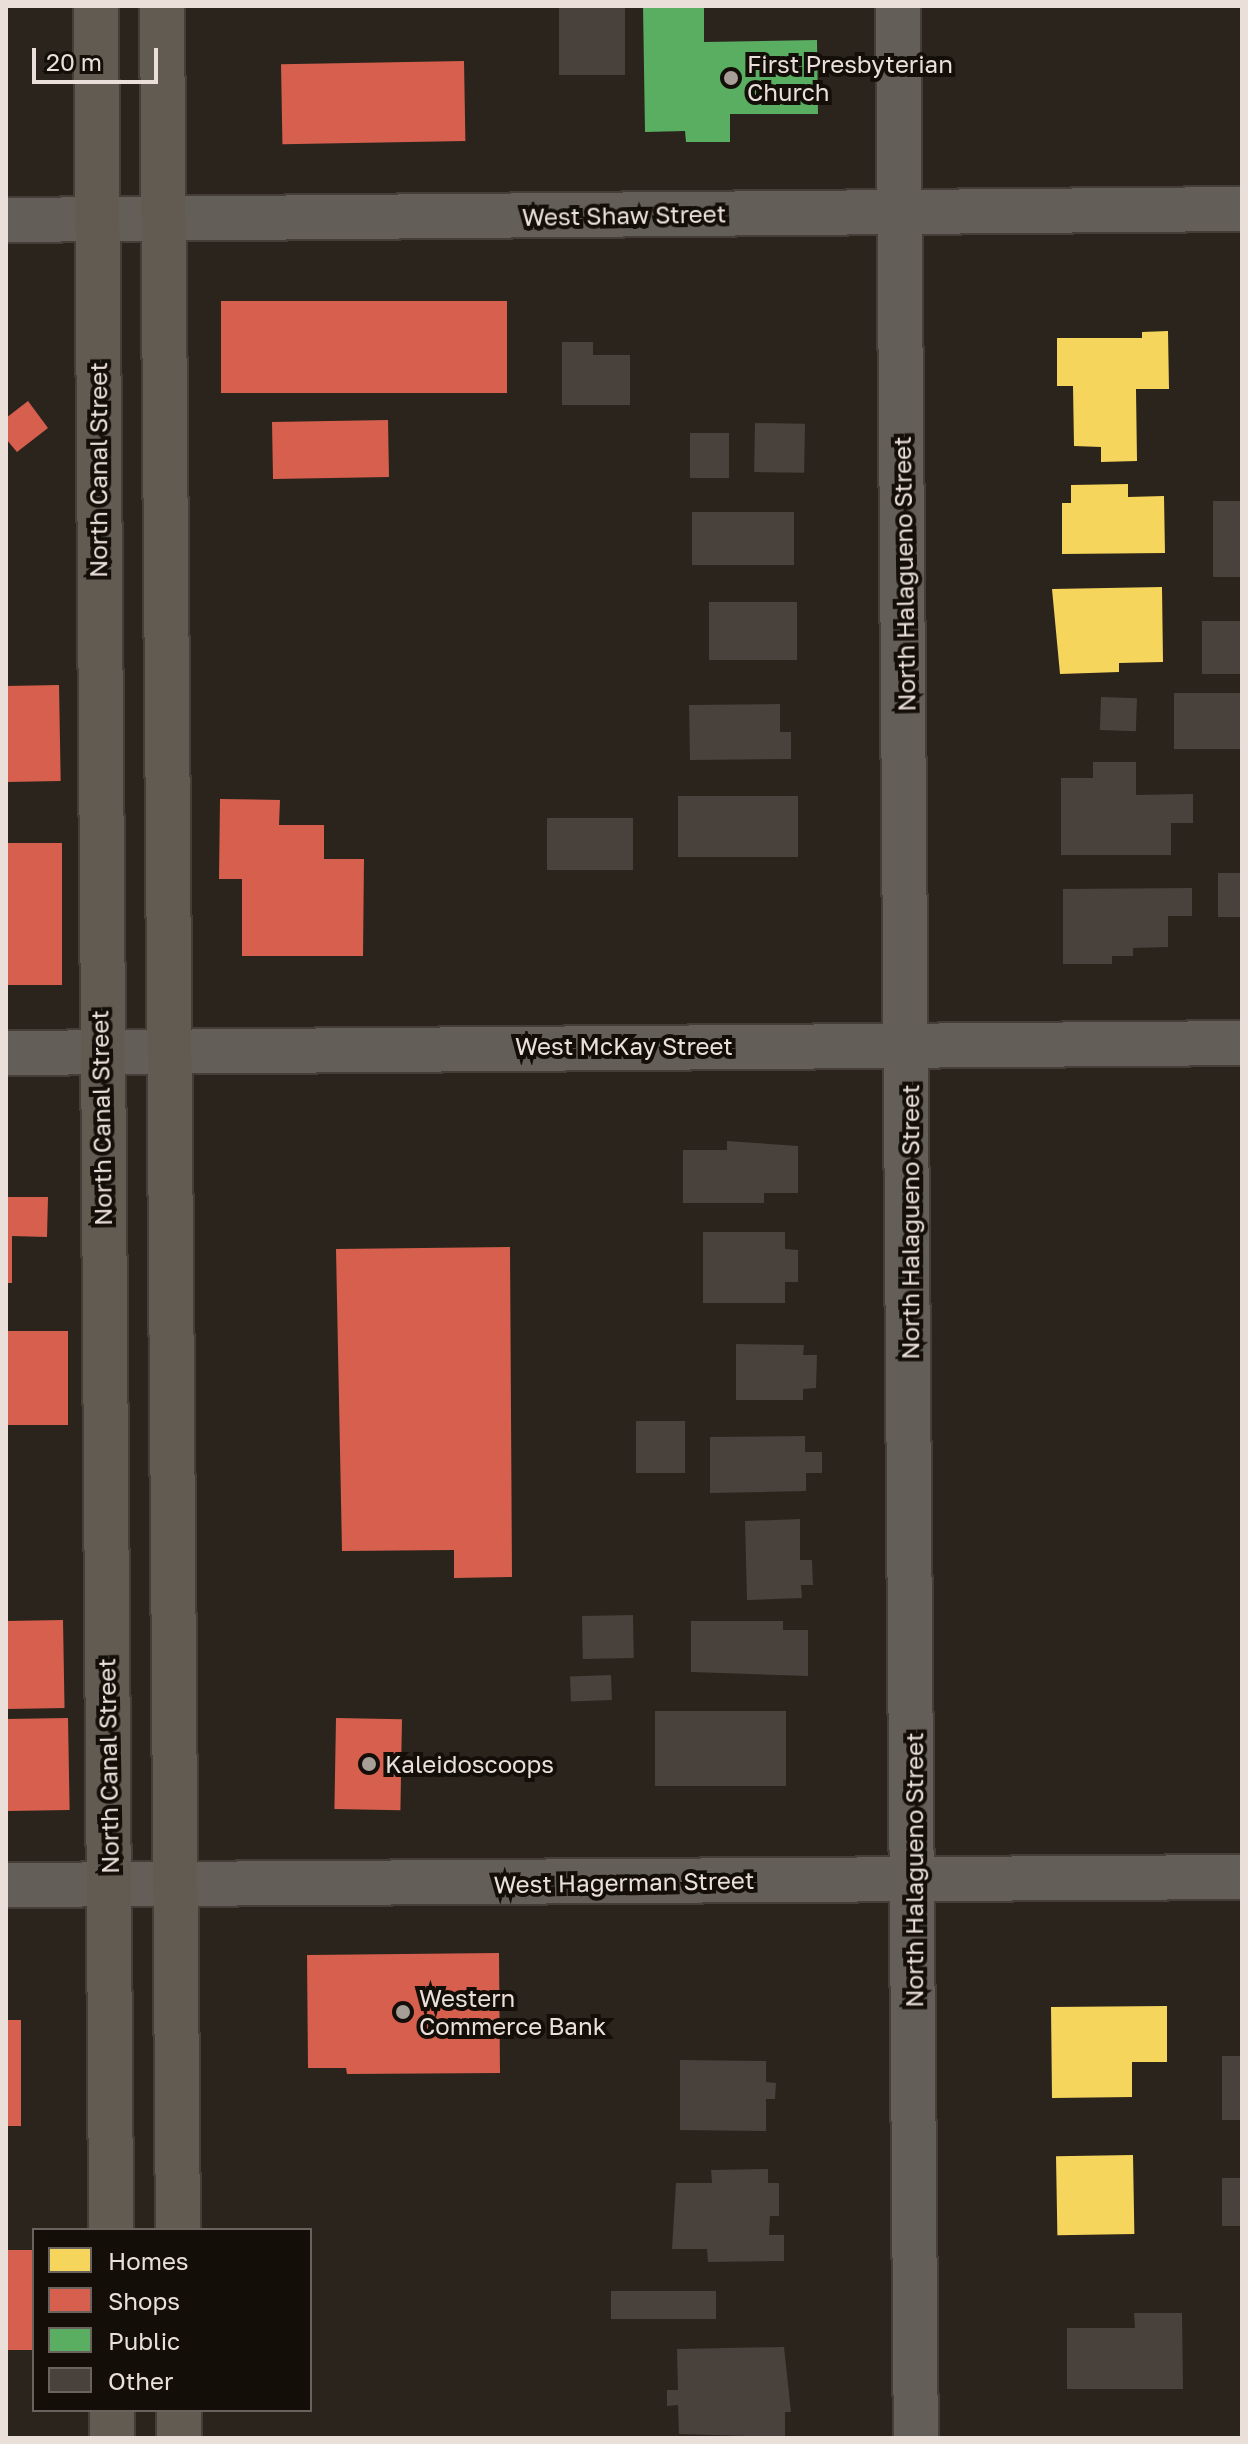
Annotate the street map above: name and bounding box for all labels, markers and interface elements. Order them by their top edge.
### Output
scale bar [36,32,162,82]
text: 20 m [46,47,102,76]
place label: First Presbyterian Church [747,50,953,106]
marker: First Presbyterian Church [722,69,740,87]
street label: West Shaw Street [522,199,726,231]
street label: North Canal Street [84,362,112,578]
street label: North Halagueno Street [887,436,921,712]
street label: North Canal Street [85,1010,117,1226]
street label: West McKay Street [515,1032,733,1060]
street label: North Halagueno Street [896,1084,924,1360]
street label: North Canal Street [92,1658,124,1874]
street label: North Halagueno Street [900,1732,928,2008]
place label: Kaleidoscoops [385,1750,554,1778]
marker: Kaleidoscoops [360,1755,378,1773]
street label: West Hagerman Street [493,1865,755,1899]
place label: Western Commerce Bank [419,1984,606,2040]
marker: Western Commerce Bank [394,2003,412,2021]
legend [32,2228,312,2412]
text: Homes [108,2246,189,2275]
text: Shops [108,2286,180,2315]
text: Public [108,2326,180,2355]
text: Other [108,2366,173,2395]

